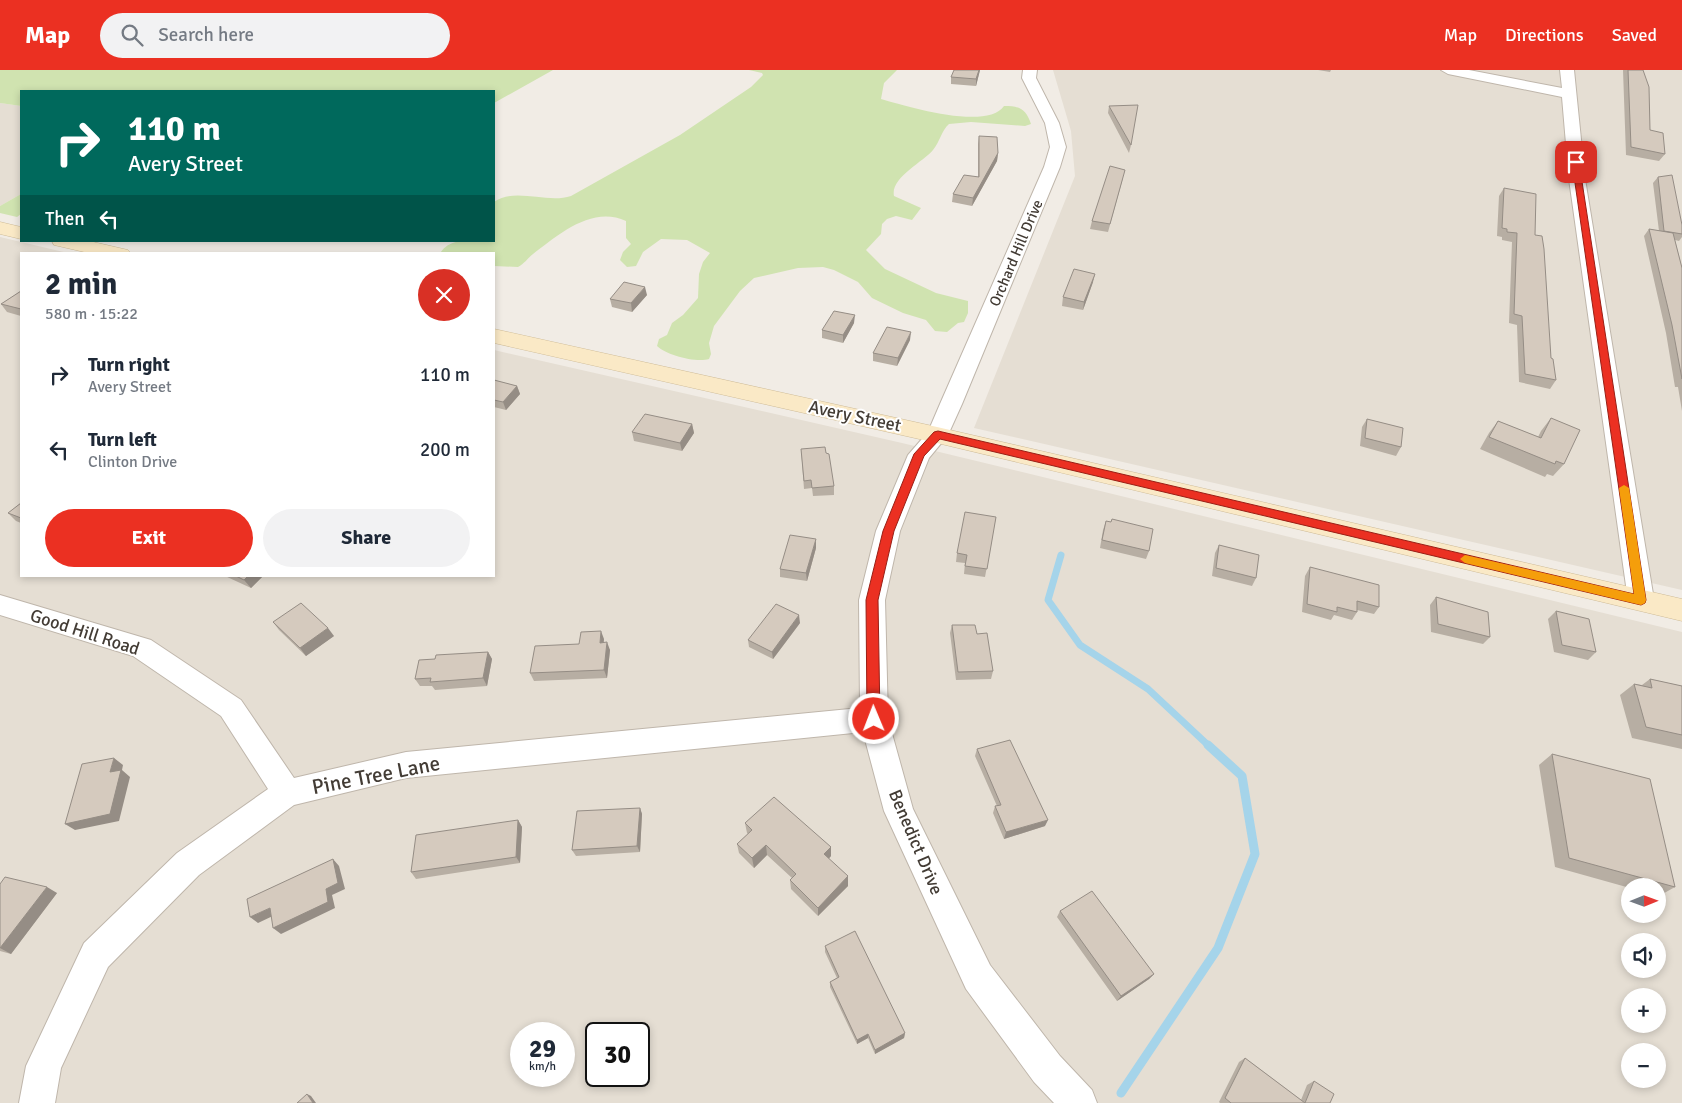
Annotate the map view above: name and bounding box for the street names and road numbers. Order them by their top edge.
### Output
street label: Orchard Hill Drive [985,197,1047,309]
street label: Avery Street [807,395,903,437]
street label: Good Hill Road [28,604,142,660]
street label: Pine Tree Lane [310,750,442,800]
street label: Benedict Drive [884,786,948,898]

